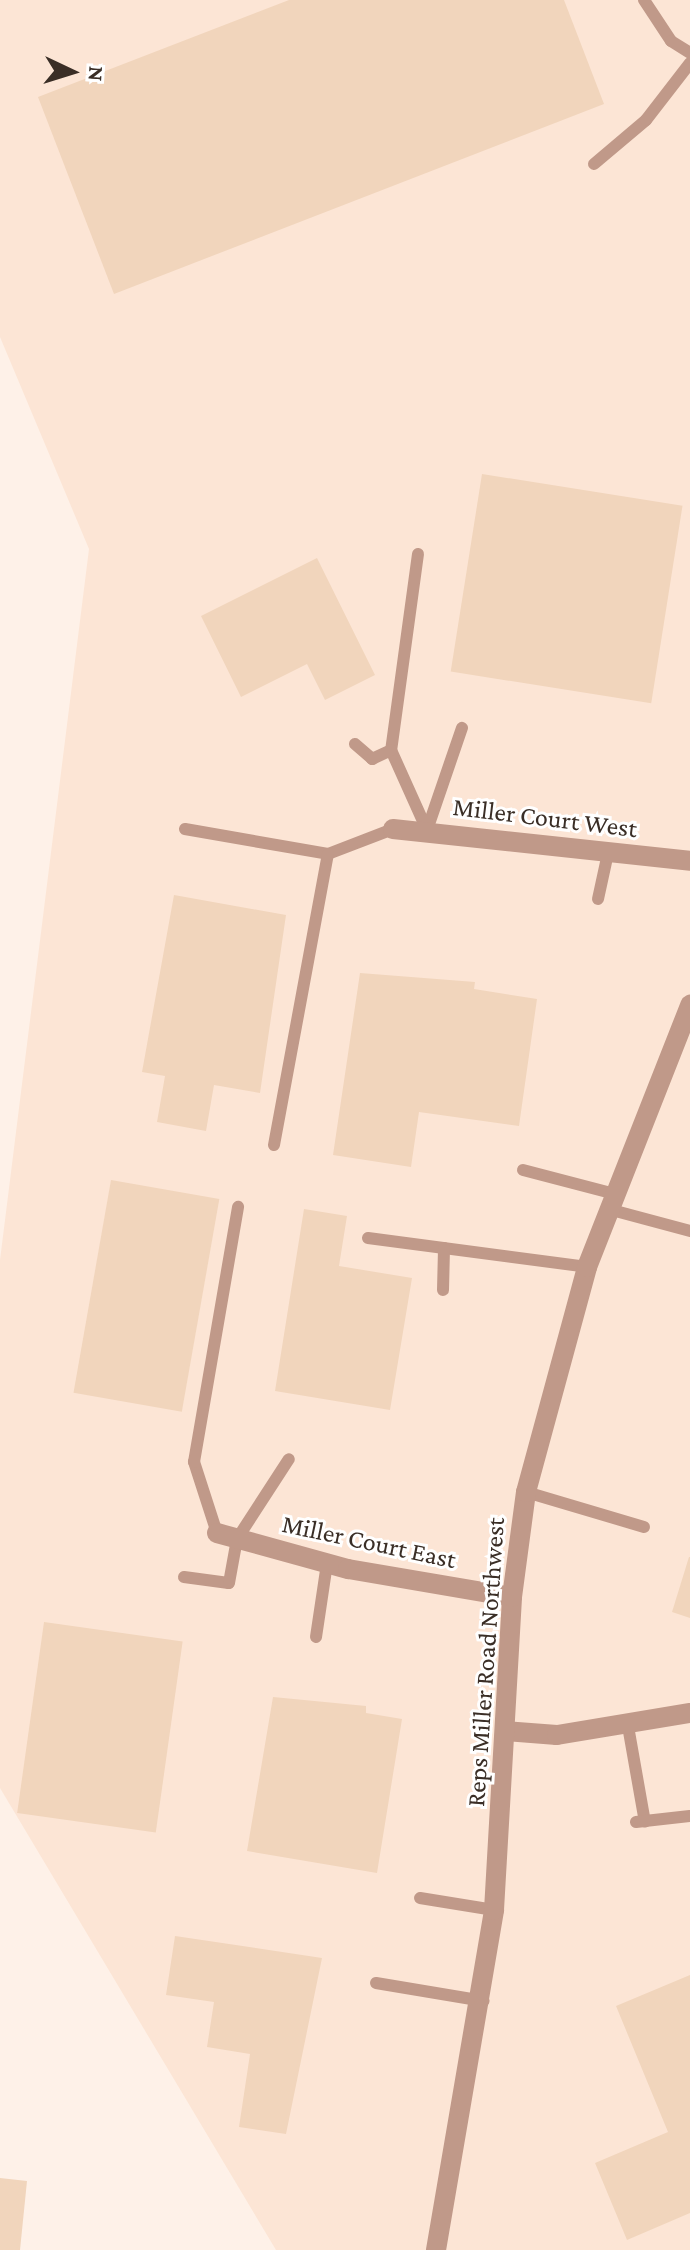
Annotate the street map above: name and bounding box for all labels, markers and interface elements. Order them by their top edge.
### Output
north arrow [32,32,112,112]
text: N [83,65,109,82]
street label: Miller Court West [451,791,639,845]
street label: Miller Court East [279,1508,459,1576]
street label: Reps Miller Road Northwest [460,1516,512,1808]

